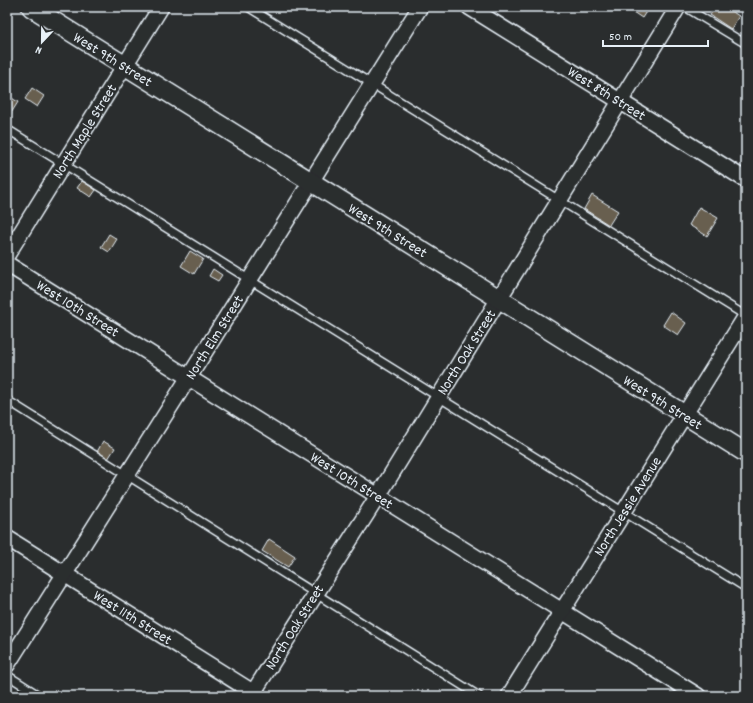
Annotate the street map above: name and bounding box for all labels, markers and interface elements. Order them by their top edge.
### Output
north arrow [22,22,62,62]
scale bar [603,22,708,48]
street label: West 9th Street [68,28,156,94]
text: 50 m [609,29,632,46]
text: N [33,41,45,58]
street label: West 8th Street [562,62,650,128]
street label: North Maple Street [48,80,124,184]
street label: West 9th Street [343,199,431,265]
street label: West 10th Street [31,275,123,344]
street label: North Elm Street [181,291,251,385]
street label: North Oak Street [433,306,503,400]
street label: West 9th Street [618,371,706,437]
street label: West 10th Street [305,447,397,516]
street label: North Jessie Avenue [589,453,668,561]
street label: North Oak Street [261,581,331,675]
street label: West 11th Street [88,586,176,652]

